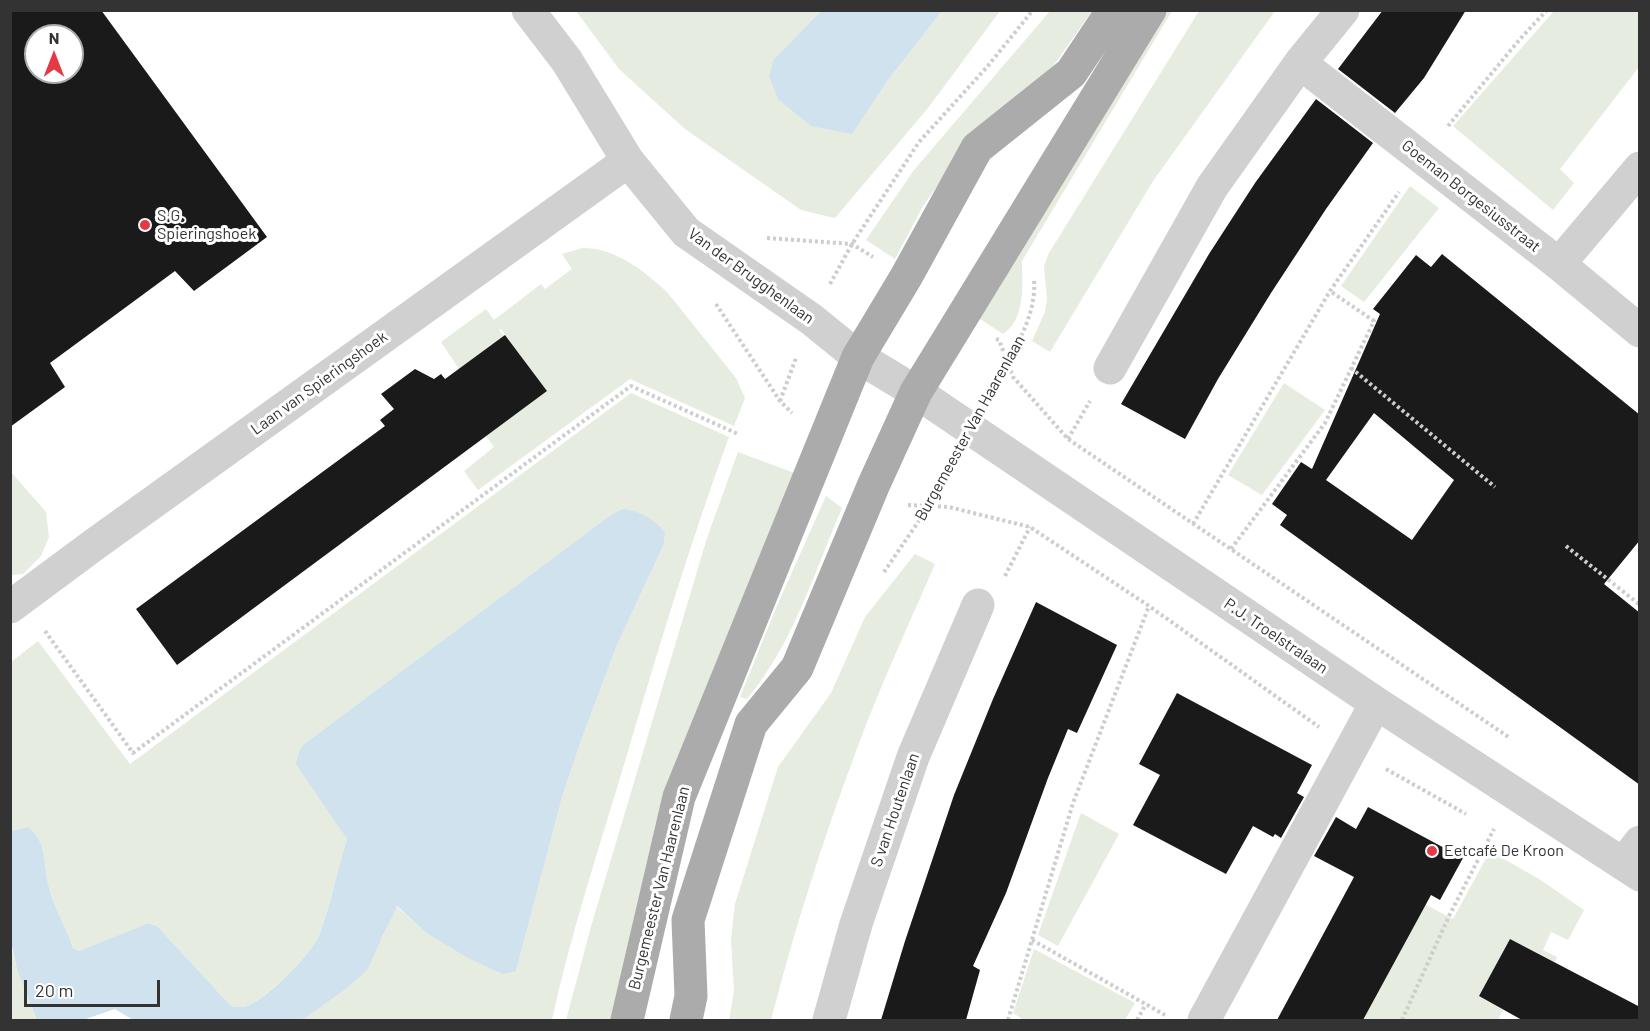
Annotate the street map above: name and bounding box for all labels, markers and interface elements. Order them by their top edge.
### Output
north arrow [24,24,84,84]
text: N [49,28,59,47]
street label: Goeman Borgesiusstraat [1398,136,1544,256]
place label: S.G. Spieringshoek [157,206,256,244]
marker: S.G. Spieringshoek [138,218,152,232]
street label: Van der Brugghenlaan [684,224,818,328]
street label: Laan van Spieringshoek [247,327,391,439]
street label: Burgemeester Van Haarenlaan [911,332,1029,524]
street label: P.J. Troelstralaan [1220,594,1332,678]
street label: S van Houtenlaan [867,751,923,869]
street label: Burgemeester Van Haarenlaan [624,784,694,992]
place label: Eetcafé De Kroon [1444,841,1564,861]
marker: Eetcafé De Kroon [1425,844,1439,858]
scale bar [27,968,164,1006]
text: 20 m [35,979,73,1001]

